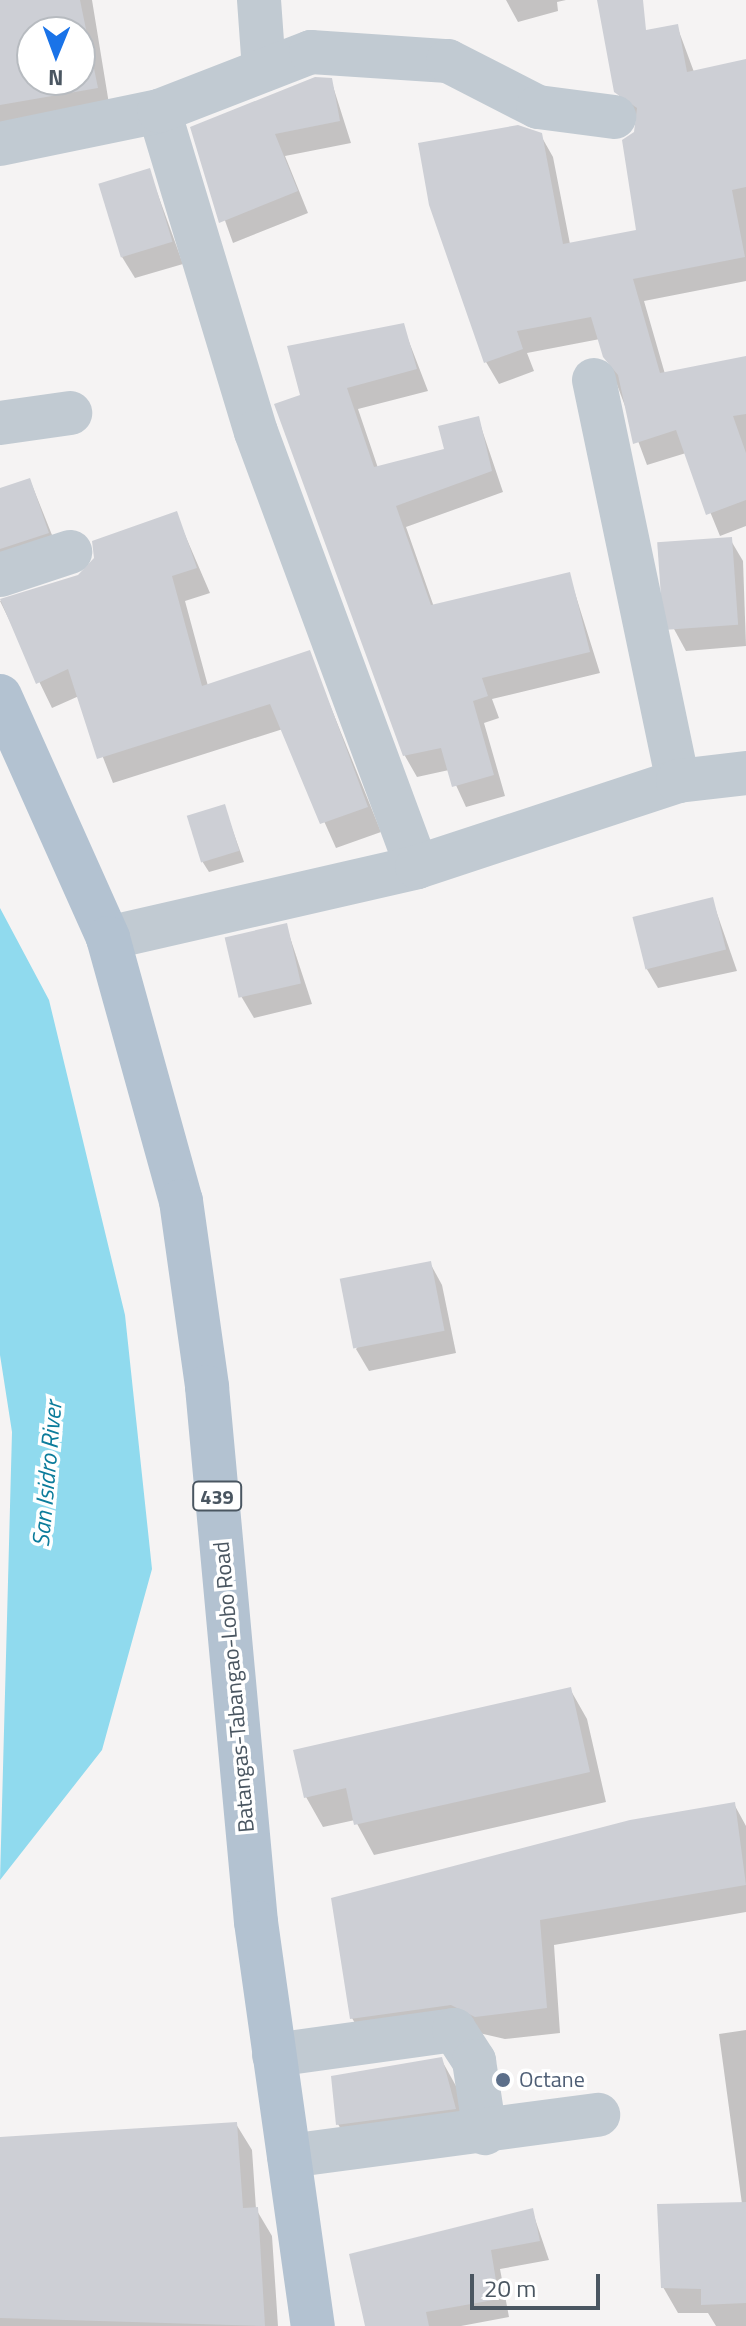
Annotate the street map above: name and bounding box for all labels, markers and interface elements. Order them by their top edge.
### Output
north arrow [16,16,96,96]
text: N [48,61,64,95]
water label: San Isidro River [26,1400,68,1548]
road number: 439 [191,1480,243,1512]
street label: Batangas-Tabangao-Lobo Road [208,1540,260,1834]
place label: Octane [519,2067,585,2093]
marker: Octane [494,2071,512,2089]
scale bar [474,2258,604,2308]
text: 20 m [484,2270,536,2306]

